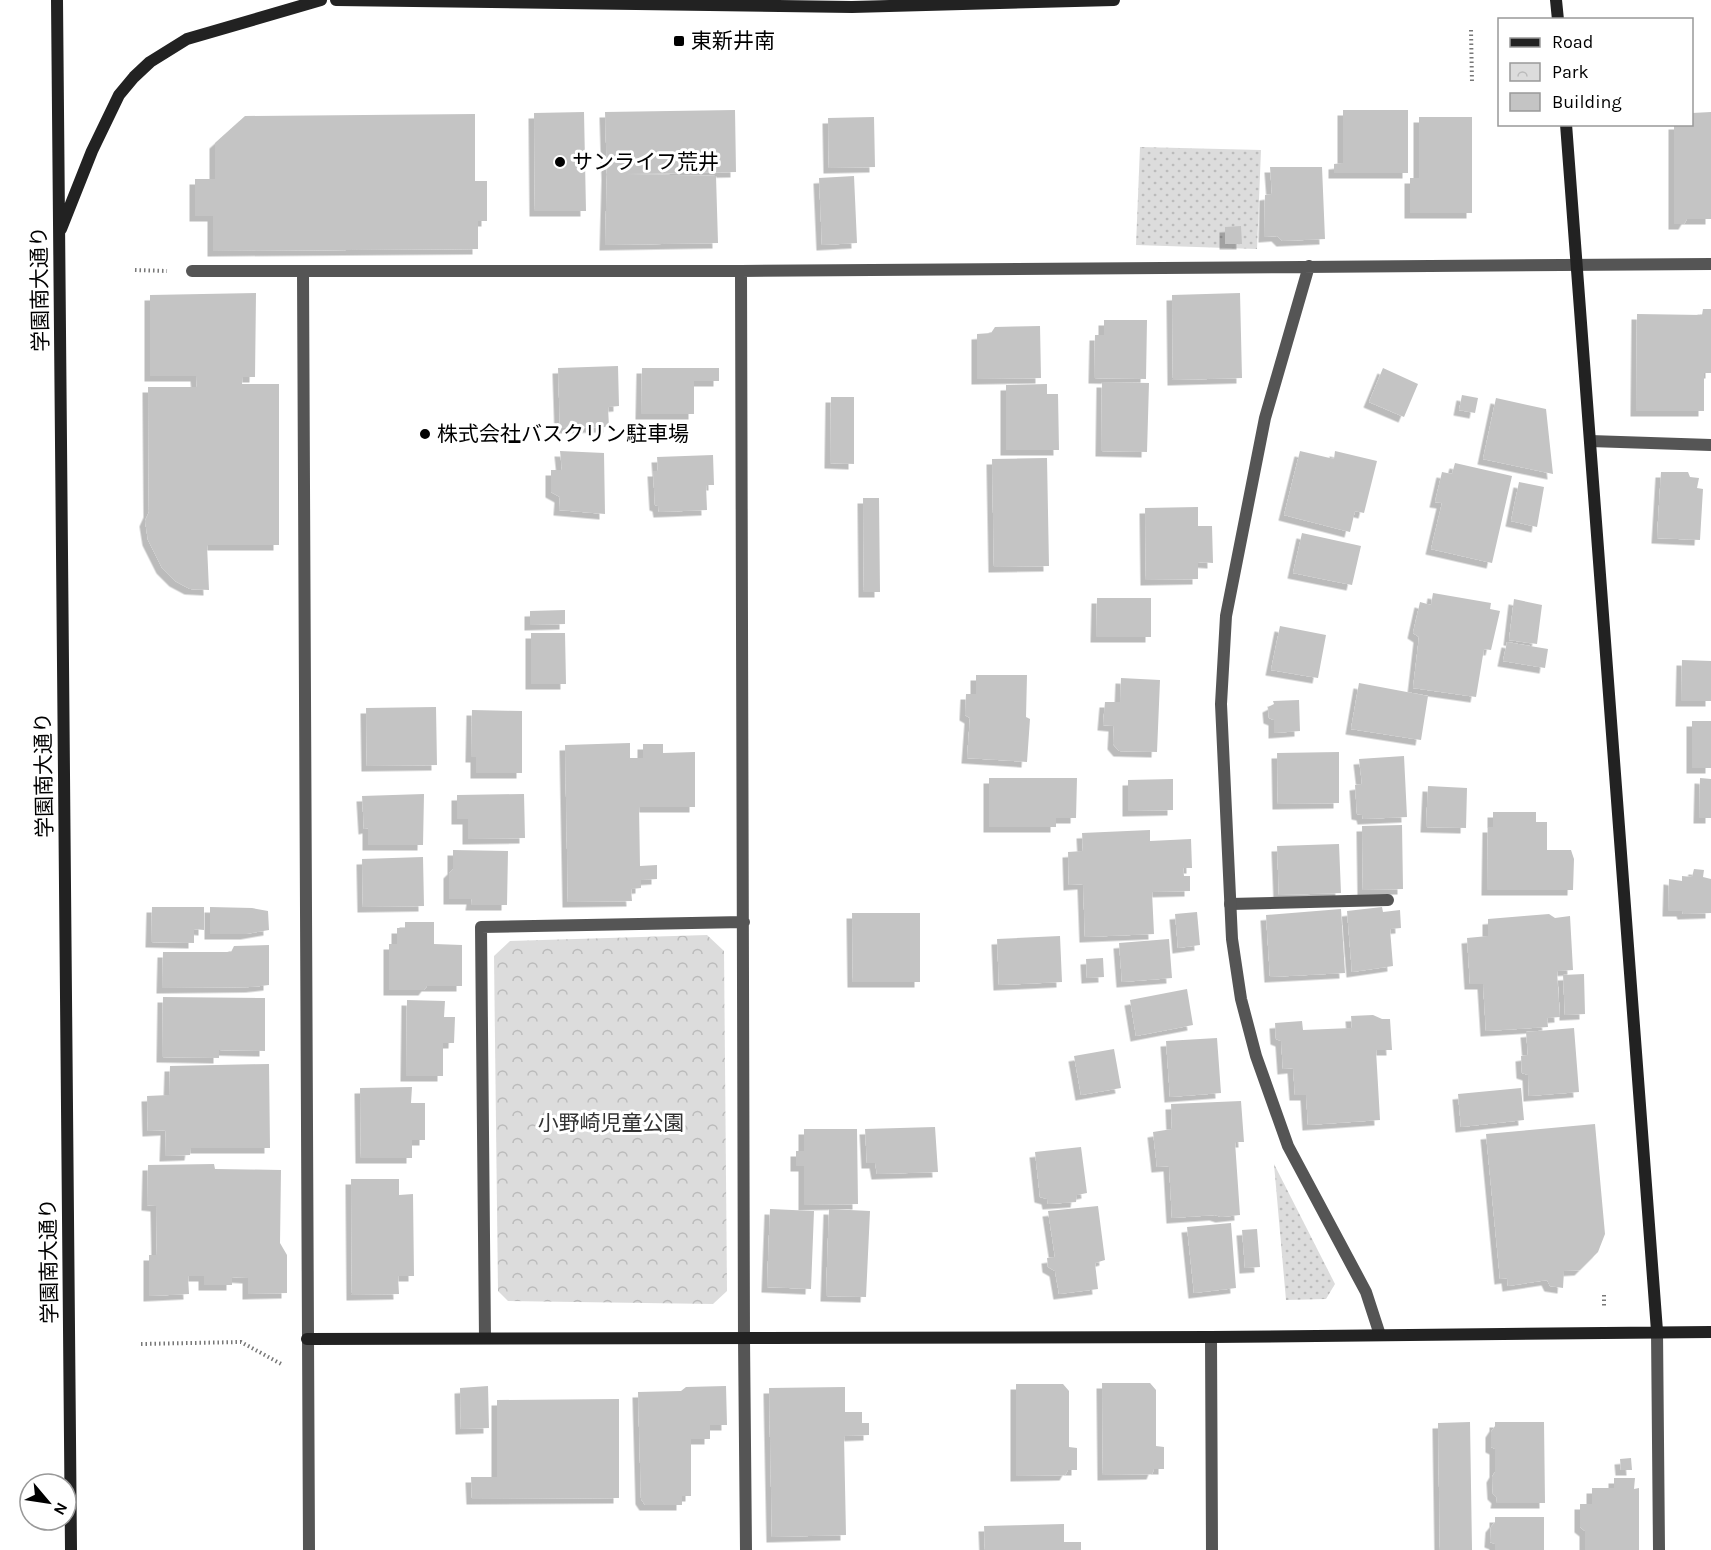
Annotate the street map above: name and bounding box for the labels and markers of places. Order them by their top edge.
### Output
place label: 東新井南 [691,29,775,53]
marker: 東新井南 [672,34,686,48]
place label: サンライフ荒井 [572,150,719,174]
marker: サンライフ荒井 [553,155,567,169]
place label: 株式会社バスクリン駐車場 [437,422,689,446]
marker: 株式会社バスクリン駐車場 [418,427,432,441]

